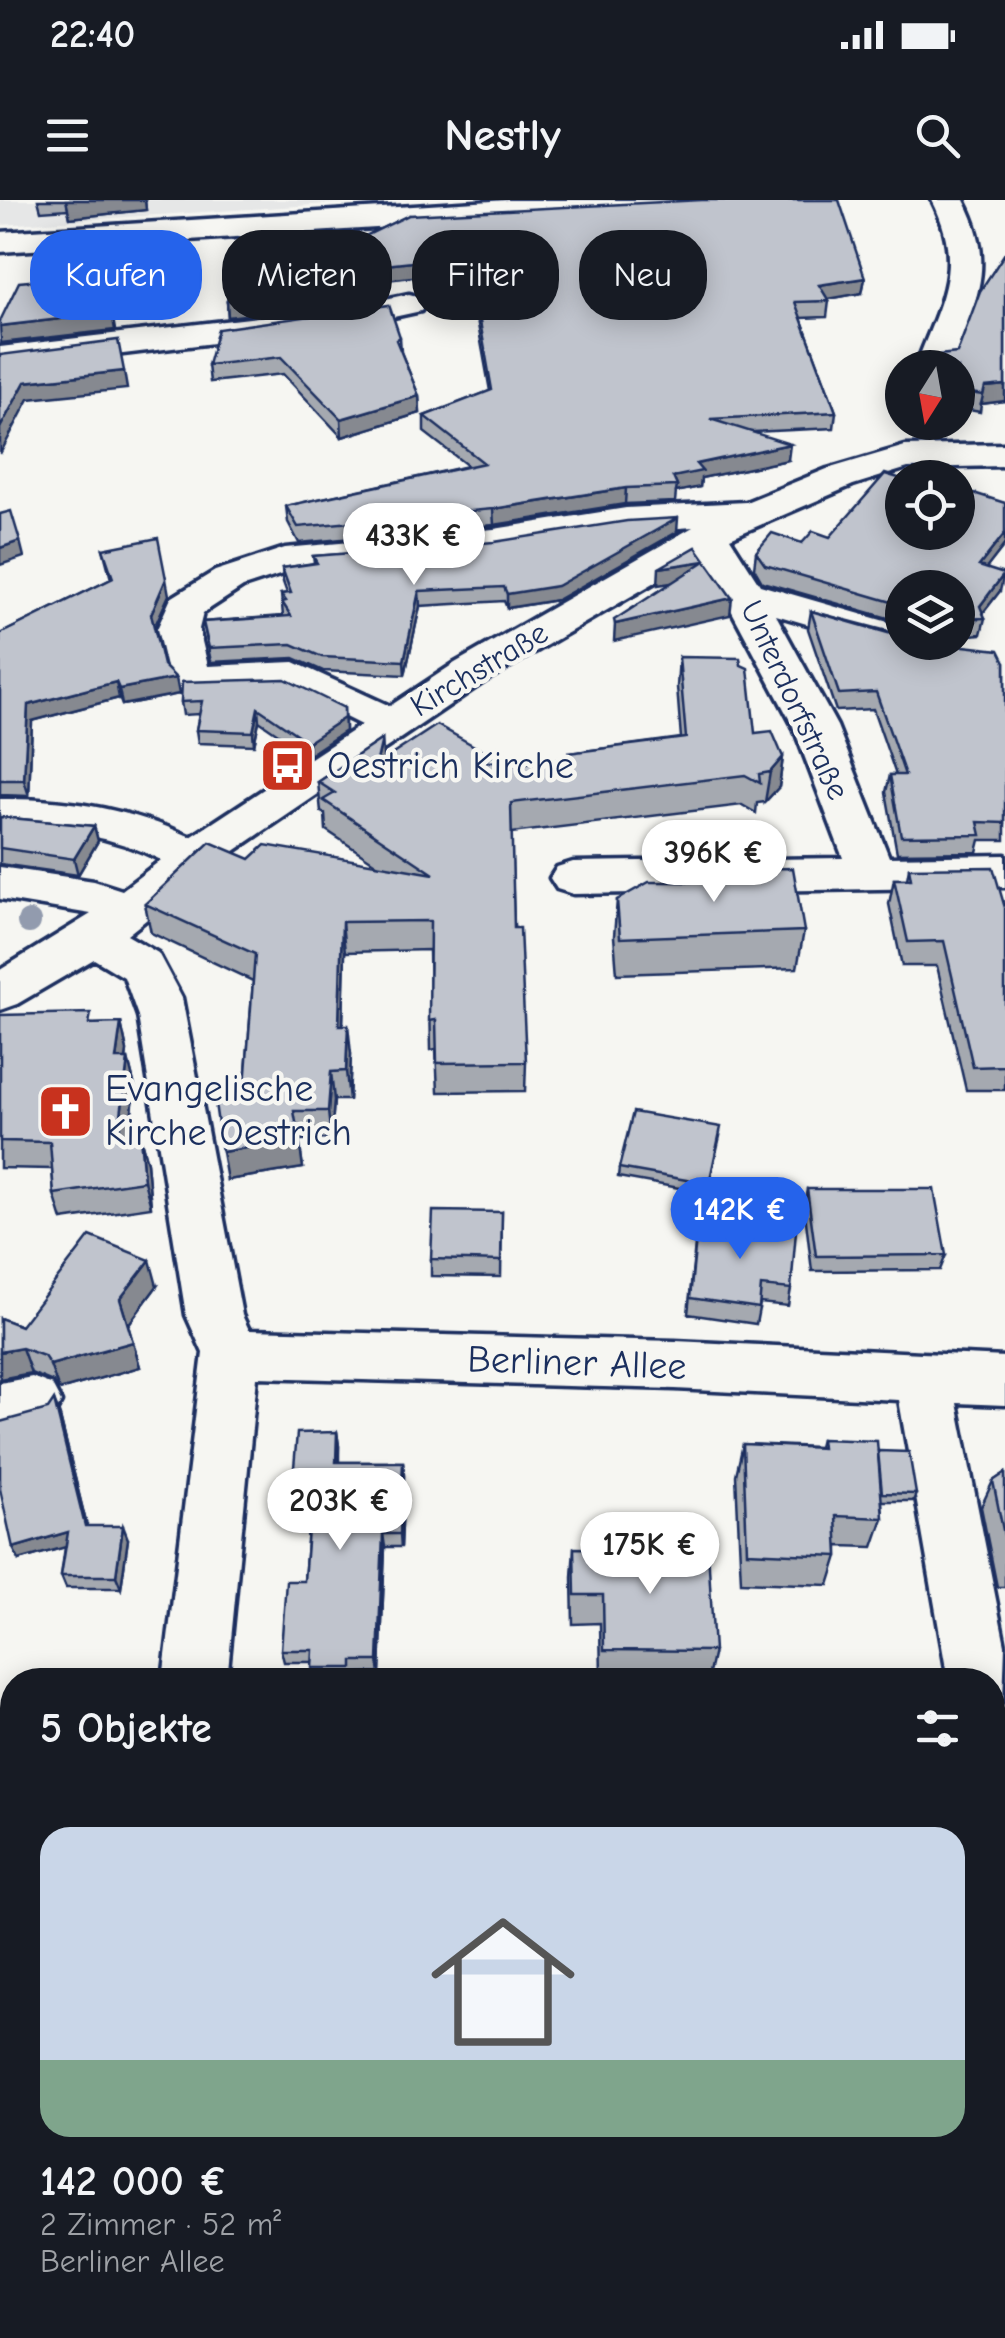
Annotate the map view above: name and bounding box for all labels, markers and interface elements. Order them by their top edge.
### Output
text: 22:40 [50,13,135,57]
icon: menu [40,108,95,163]
icon: search [910,108,965,163]
text: Nestly [444,109,561,161]
chip: Kaufen [30,230,202,320]
chip: Mieten [222,230,392,320]
chip: Filter [412,230,559,320]
chip: Neu [579,230,707,320]
north arrow [885,350,975,440]
map controls [885,350,975,660]
button: locate [885,460,975,550]
pin: 433K € [333,503,495,588]
text: 433K € [365,517,463,554]
button: layers [885,570,975,660]
street label: Unterdorfstraße [733,595,857,805]
street label: Kirchstraße [404,614,554,724]
bus stop icon: Oestrich Kirche [258,736,318,796]
place label: Oestrich Kirche [327,744,574,788]
pin: 396K € [633,820,795,905]
text: 396K € [664,834,764,871]
place label: Evangelische Kirche Oestrich [105,1067,352,1155]
church icon: Evangelische Kirche Oestrich [36,1081,96,1141]
pin: 142K € [659,1177,821,1262]
text: 142K € [693,1191,787,1228]
street label: Berliner Allee [467,1337,687,1389]
pin: 203K € [259,1468,421,1553]
text: 203K € [289,1482,391,1519]
pin: 175K € [569,1512,731,1597]
text: 175K € [602,1526,698,1563]
icon: filters [910,1701,965,1756]
text: 5 Objekte [40,1704,212,1753]
icon: home [413,1892,593,2072]
text: 142 000 € [40,2157,228,2206]
text: 2 Zimmer · 52 m² [40,2206,281,2243]
text: Berliner Allee [40,2243,225,2280]

